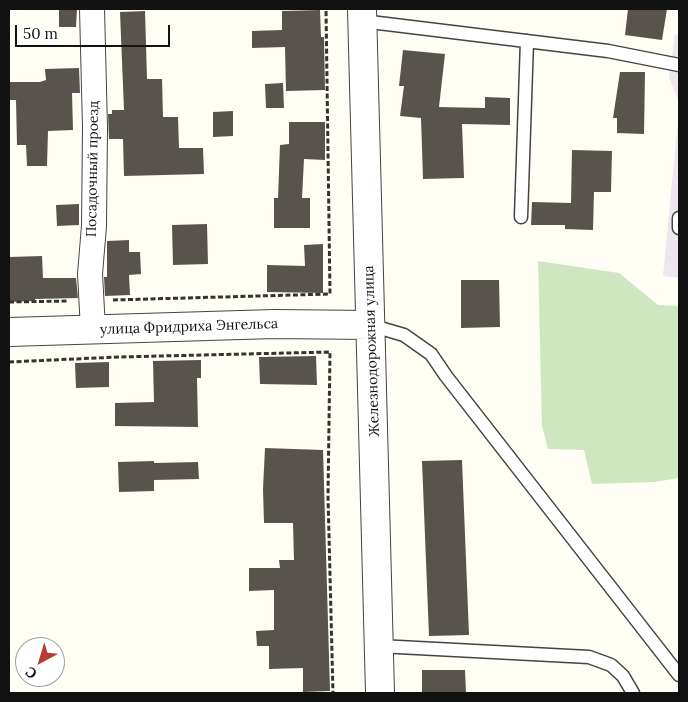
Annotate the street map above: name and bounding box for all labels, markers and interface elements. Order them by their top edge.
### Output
scale bar [18,15,172,47]
text: 50 m [23,24,58,43]
street label: Посадочный проезд [83,101,103,237]
street label: Железнодорожная улица [361,265,383,437]
street label: улица Фридриха Энгельса [100,315,278,339]
north arrow [15,637,65,687]
text: С [22,663,41,683]

